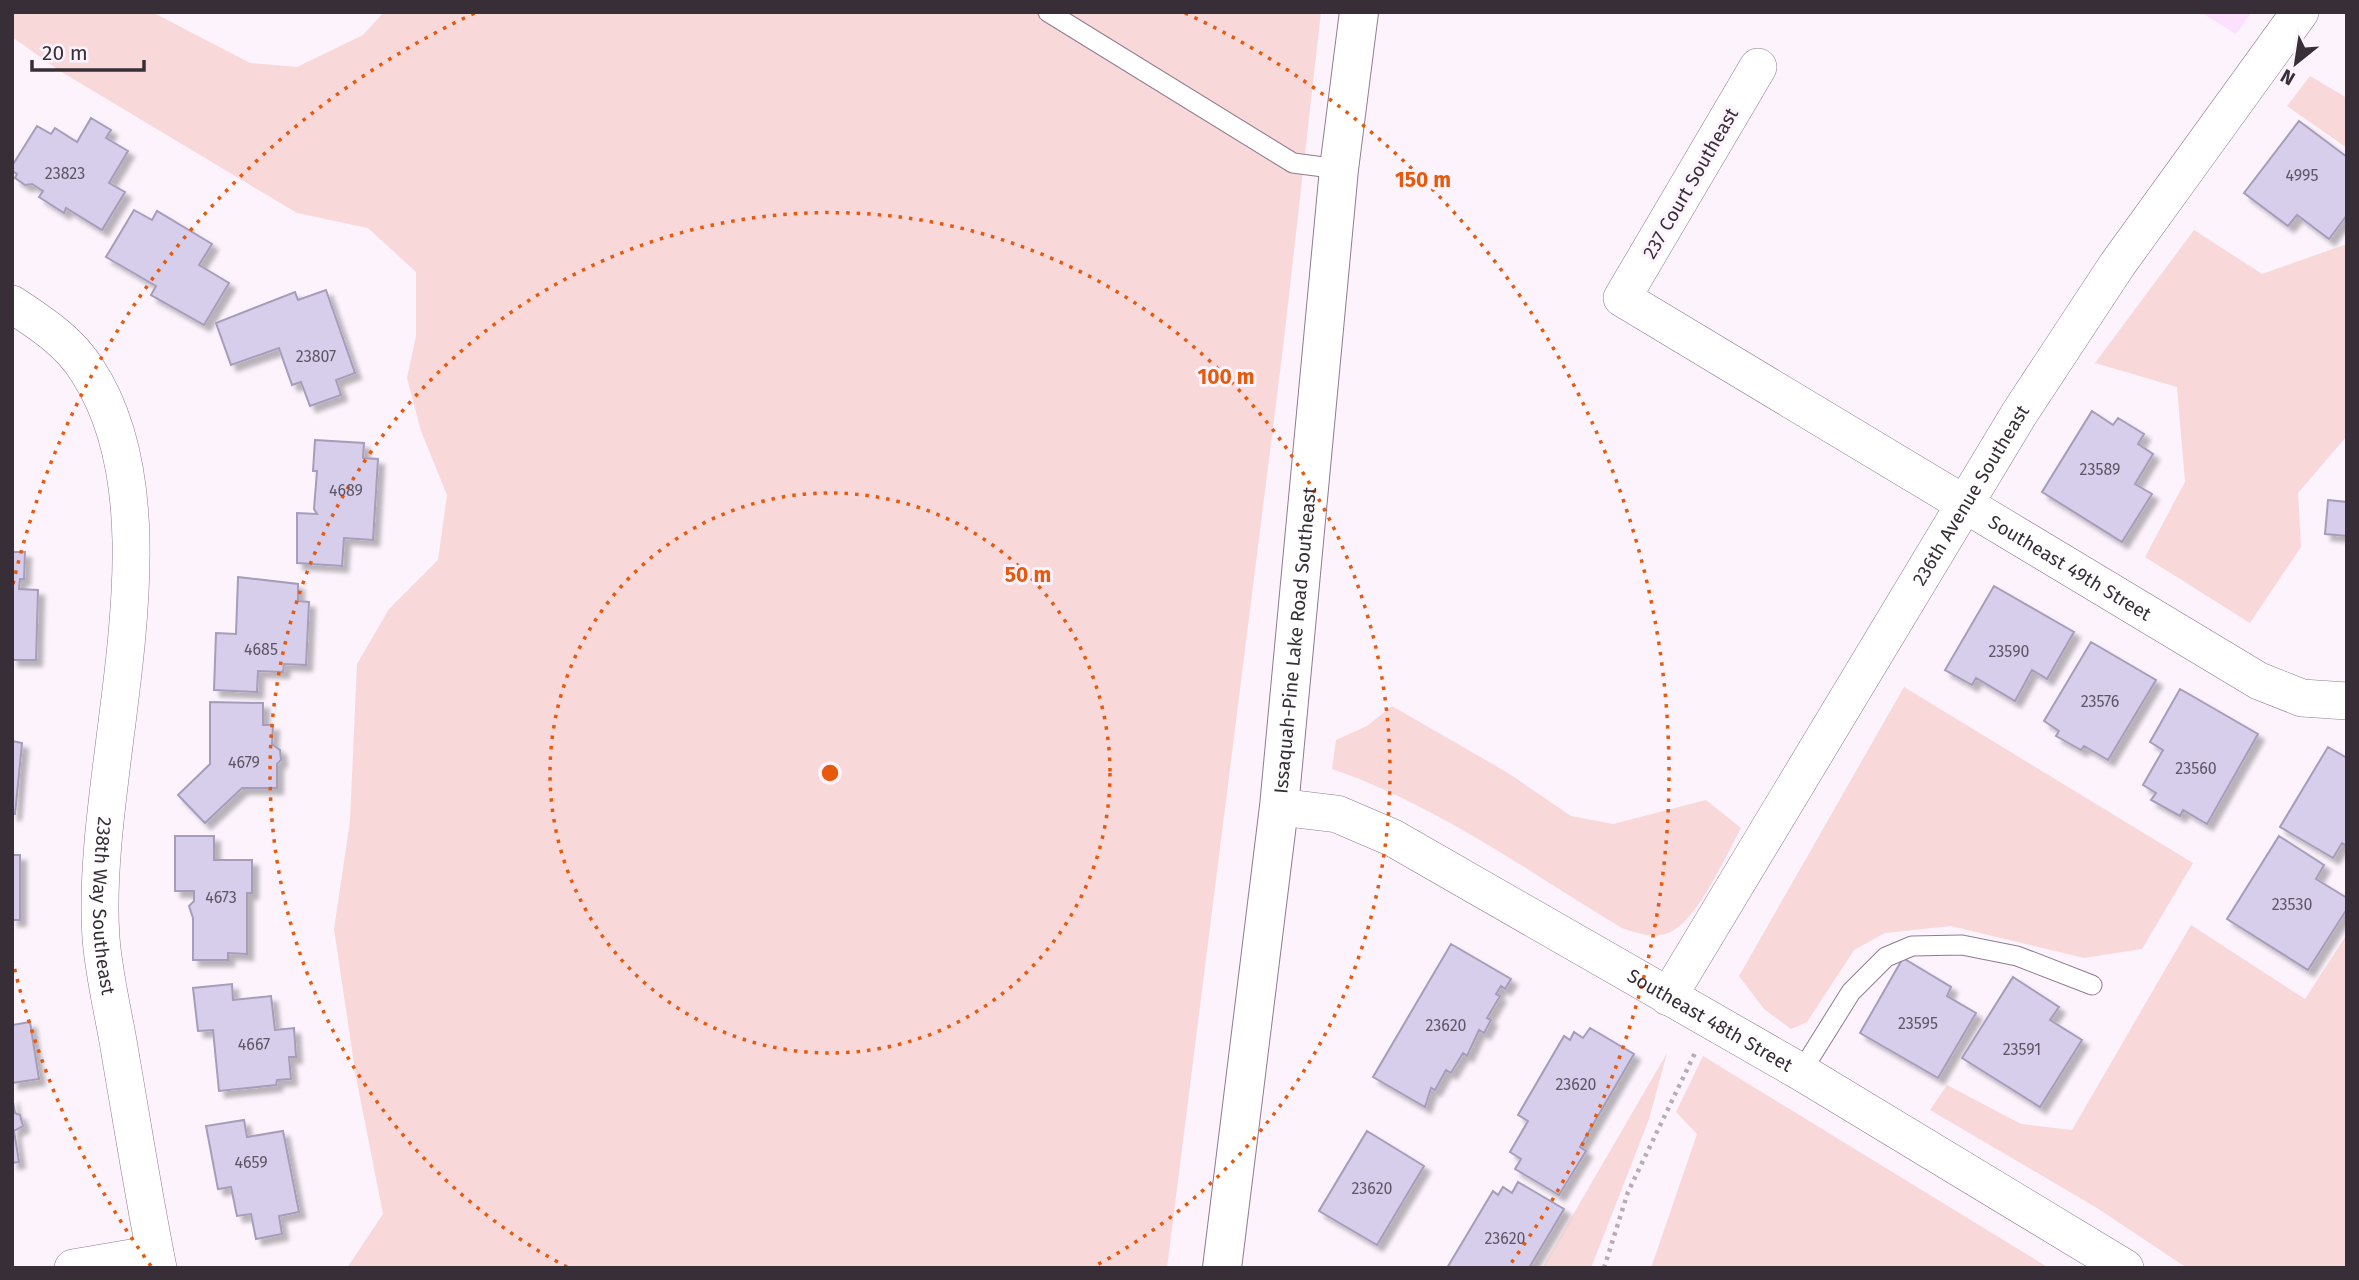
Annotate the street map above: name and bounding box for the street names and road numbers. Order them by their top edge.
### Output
street label: 237 Court Southeast [1638,104,1743,263]
street label: 236th Avenue Southeast [1908,400,2034,590]
street label: Issaquah-Pine Lake Road Southeast [1269,486,1321,795]
street label: Southeast 49th Street [1984,510,2156,626]
street label: 238th Way Southeast [88,816,120,997]
street label: Southeast 48th Street [1623,964,1797,1077]

